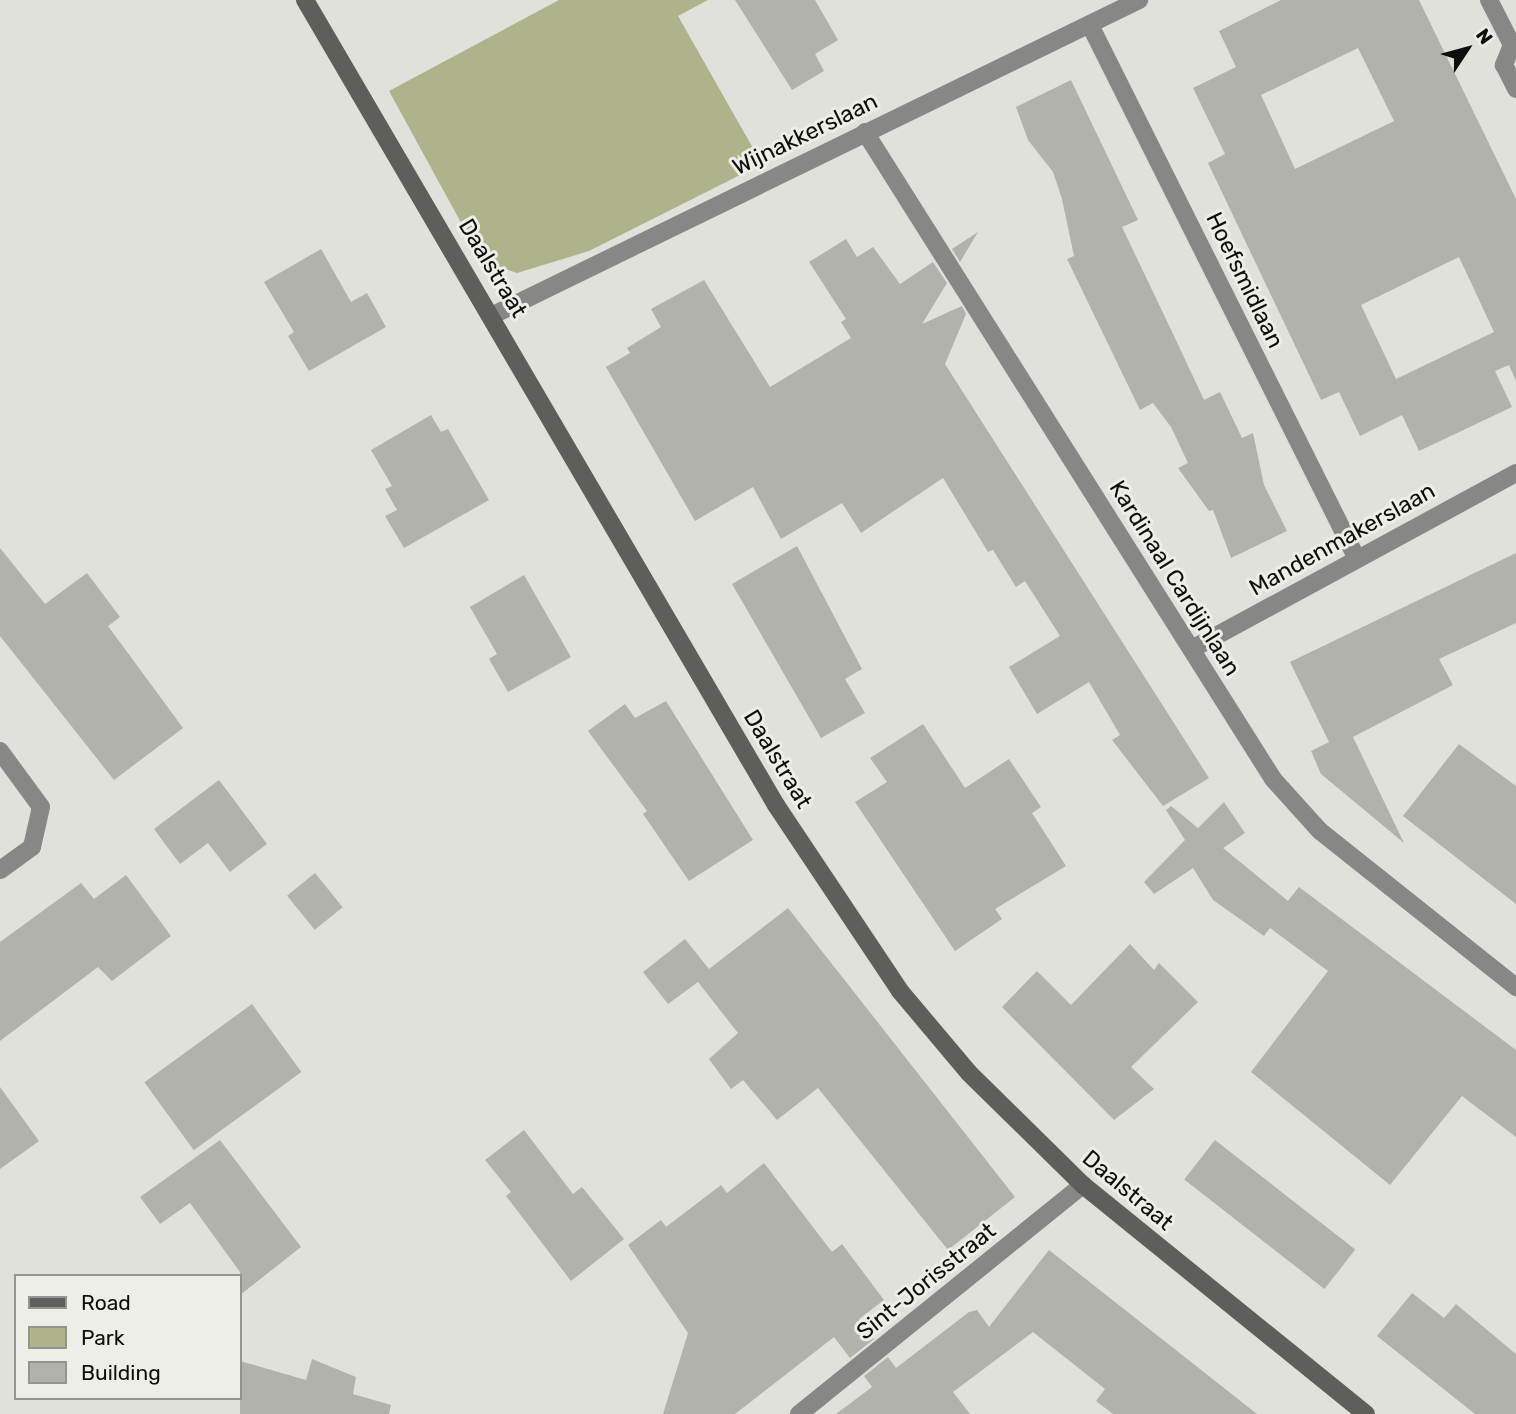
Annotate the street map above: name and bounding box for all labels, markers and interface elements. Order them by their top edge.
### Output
north arrow [1432,14,1502,84]
text: N [1471,24,1498,49]
street label: Wijnakkerslaan [728,87,882,181]
street label: Hoefsmidlaan [1200,208,1290,352]
street label: Daalstraat [453,214,533,322]
street label: Kardinaal Cardijnlaan [1104,475,1246,681]
street label: Mandenmakerslaan [1244,476,1440,602]
street label: Daalstraat [738,705,818,813]
street label: Daalstraat [1077,1144,1179,1236]
street label: Sint-Jorisstraat [851,1217,1001,1345]
legend [14,1274,242,1400]
text: Road [81,1290,131,1315]
text: Park [81,1325,125,1350]
text: Building [81,1360,161,1385]

